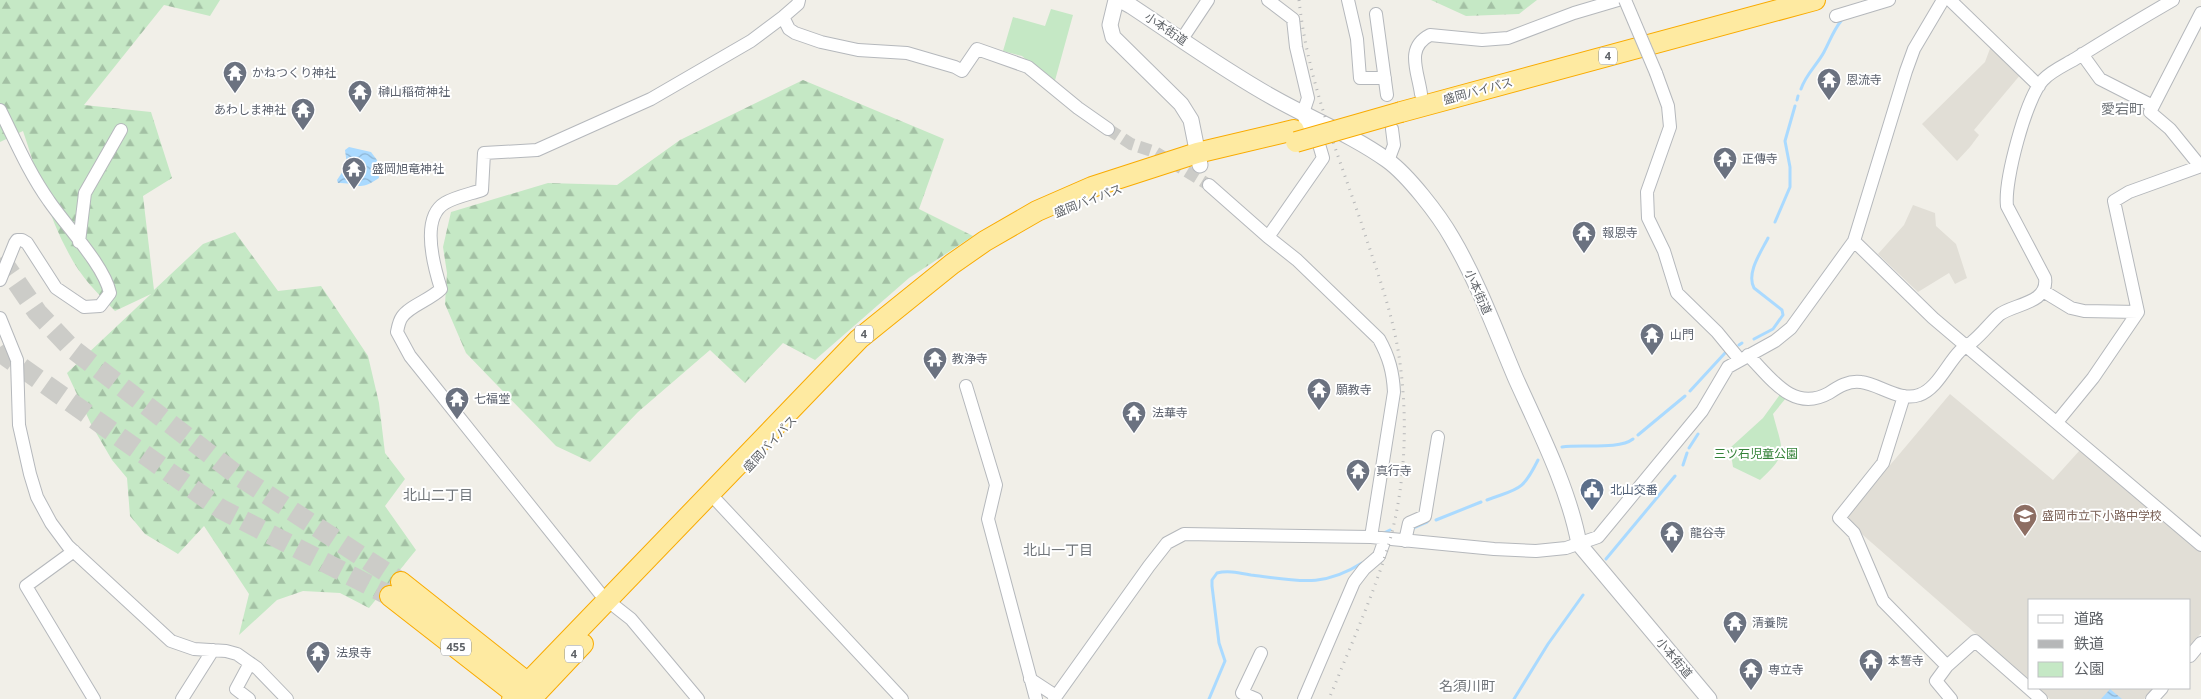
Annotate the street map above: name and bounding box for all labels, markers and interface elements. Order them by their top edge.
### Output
street label: 小本街道 [1142,8,1191,49]
road number: 4 [1599,48,1617,64]
temple icon: かねつくり神社 [222,60,248,94]
place label: かねつくり神社 [252,64,336,81]
temple icon: 恩流寺 [1816,67,1842,101]
place label: 恩流寺 [1846,71,1882,88]
street label: 盛岡バイパス [1441,73,1515,108]
temple icon: 榊山稲荷神社 [347,79,373,113]
place label: 榊山稲荷神社 [378,83,450,100]
temple icon: あわしま神社 [290,97,316,131]
district label: 愛宕町 [2101,99,2143,118]
place label: あわしま神社 [214,101,286,118]
temple icon: 正傳寺 [1712,146,1738,180]
place label: 正傳寺 [1742,150,1778,167]
temple icon: 盛岡旭竜神社 [341,156,367,190]
place label: 盛岡旭竜神社 [372,160,444,177]
street label: 盛岡バイパス [1051,180,1124,221]
temple icon: 報恩寺 [1571,220,1597,254]
place label: 報恩寺 [1602,224,1638,241]
street label: 小本街道 [1461,266,1496,317]
temple icon: 山門 [1639,322,1665,356]
road number: 4 [855,326,873,342]
place label: 山門 [1670,326,1694,343]
temple icon: 教浄寺 [922,346,948,380]
place label: 教浄寺 [952,350,988,367]
temple icon: 願教寺 [1306,377,1332,411]
place label: 願教寺 [1336,381,1372,398]
temple icon: 七福堂 [444,386,470,420]
place label: 七福堂 [474,390,510,407]
temple icon: 法華寺 [1121,400,1147,434]
place label: 法華寺 [1152,404,1188,421]
street label: 盛岡バイパス [739,412,800,476]
park label: 三ツ石児童公園 [1714,445,1798,462]
temple icon: 真行寺 [1345,458,1371,492]
place label: 真行寺 [1376,462,1412,479]
public building icon: 北山交番 [1579,477,1605,511]
place label: 北山交番 [1610,481,1658,498]
district label: 北山二丁目 [403,485,473,504]
school or university icon: 盛岡市立下小路中学校 [2012,503,2038,537]
place label: 盛岡市立下小路中学校 [2042,507,2162,524]
temple icon: 龍谷寺 [1659,520,1685,554]
place label: 龍谷寺 [1690,524,1726,541]
district label: 北山一丁目 [1023,540,1093,559]
legend [2028,599,2191,689]
text: 道路 [2074,608,2104,628]
temple icon: 清養院 [1722,610,1748,644]
place label: 清養院 [1752,614,1788,631]
text: 鉄道 [2074,633,2104,653]
street label: 小本街道 [1652,634,1696,682]
road number: 455 [441,638,471,656]
temple icon: 法泉寺 [305,640,331,674]
place label: 法泉寺 [336,644,372,661]
road number: 4 [565,646,583,662]
temple icon: 本誓寺 [1858,648,1884,682]
place label: 本誓寺 [1888,652,1924,669]
temple icon: 専立寺 [1738,657,1764,691]
text: 公園 [2074,658,2104,678]
place label: 専立寺 [1768,661,1804,678]
district label: 名須川町 [1439,676,1495,695]

